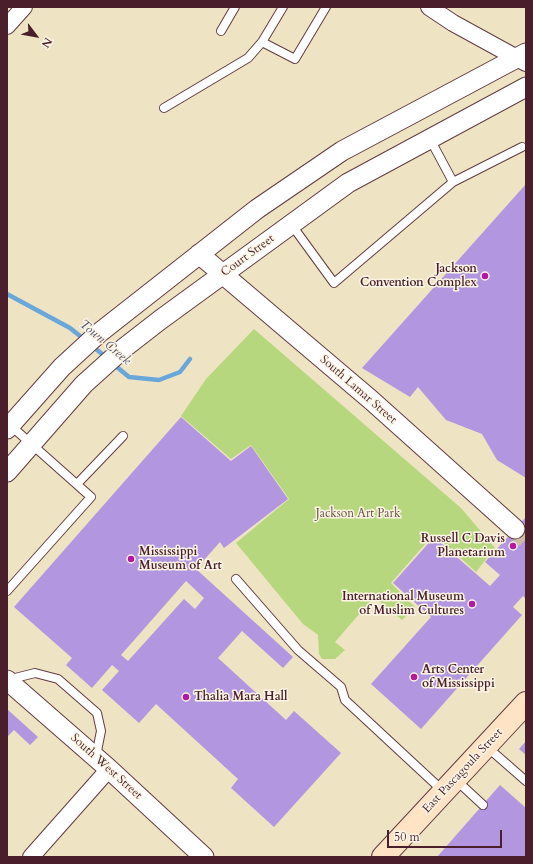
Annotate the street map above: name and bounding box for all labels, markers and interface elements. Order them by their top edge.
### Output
north arrow [16,16,56,56]
text: N [38,35,55,51]
street label: Court Street [218,232,278,280]
place label: Jackson Convention Complex [360,262,477,290]
marker: Jackson Convention Complex [480,271,490,281]
water label: Town Creek [76,317,134,369]
street label: South Lamar Street [317,353,399,427]
park label: Jackson Art Park [316,507,400,521]
place label: Russell C Davis Planetarium [421,532,505,560]
marker: Russell C Davis Planetarium [508,541,518,551]
place label: Mississippi Museum of Art [139,545,222,573]
marker: Mississippi Museum of Art [126,554,136,564]
place label: International Museum of Muslim Cultures [342,590,464,618]
marker: International Museum of Muslim Cultures [467,599,477,609]
place label: Arts Center of Mississippi [422,663,495,691]
marker: Arts Center of Mississippi [409,672,419,682]
place label: Thalia Mara Hall [194,690,288,704]
marker: Thalia Mara Hall [181,692,191,702]
street label: East Pascagoula Street [420,726,506,816]
street label: South West Street [67,731,145,803]
scale bar [389,822,504,848]
text: 50 m [394,829,420,845]

